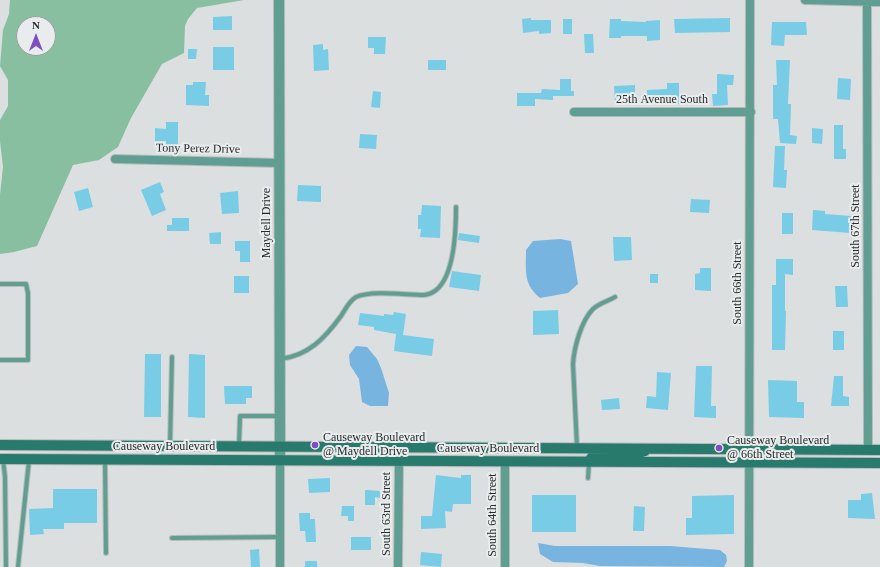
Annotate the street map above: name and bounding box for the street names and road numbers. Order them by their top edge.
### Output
street label: 25th Avenue South [616,93,708,107]
street label: Tony Perez Drive [156,141,240,157]
street label: South 67th Street [849,184,863,268]
street label: Maydell Drive [260,188,274,258]
street label: South 66th Street [731,241,745,325]
street label: Causeway Boulevard [113,440,215,454]
street label: Causeway Boulevard [437,442,539,456]
street label: South 63rd Street [380,472,394,556]
street label: South 64th Street [486,473,500,557]

